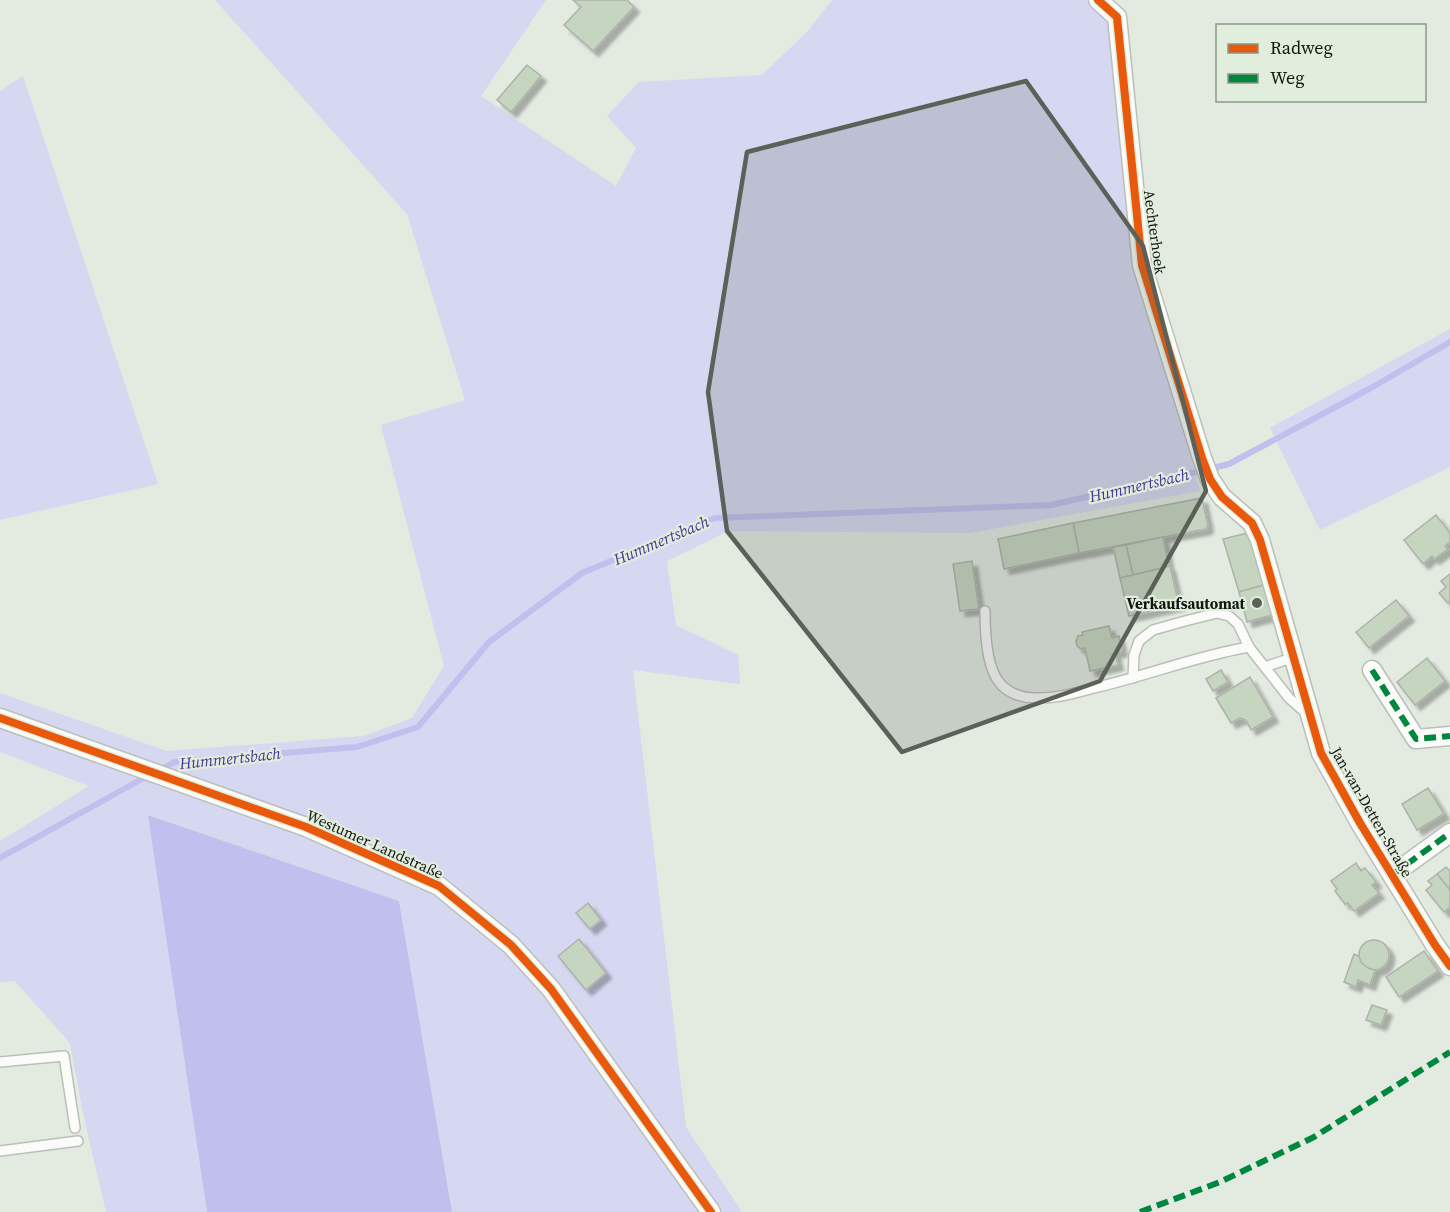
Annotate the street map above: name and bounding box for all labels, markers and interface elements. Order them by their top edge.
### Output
legend [1216,24,1426,102]
text: Radweg [1270,35,1333,60]
text: Weg [1270,65,1305,90]
street label: Aechterhoek [1139,188,1171,276]
water label: Hummertsbach [1086,463,1191,507]
water label: Hummertsbach [609,510,712,570]
place label: Verkaufsautomat [1126,593,1246,614]
marker: Verkaufsautomat [1250,596,1264,610]
water label: Hummertsbach [177,742,282,774]
street label: Jan-van-Detten-Straße [1326,742,1418,881]
street label: Westumer Landstraße [303,804,447,884]

